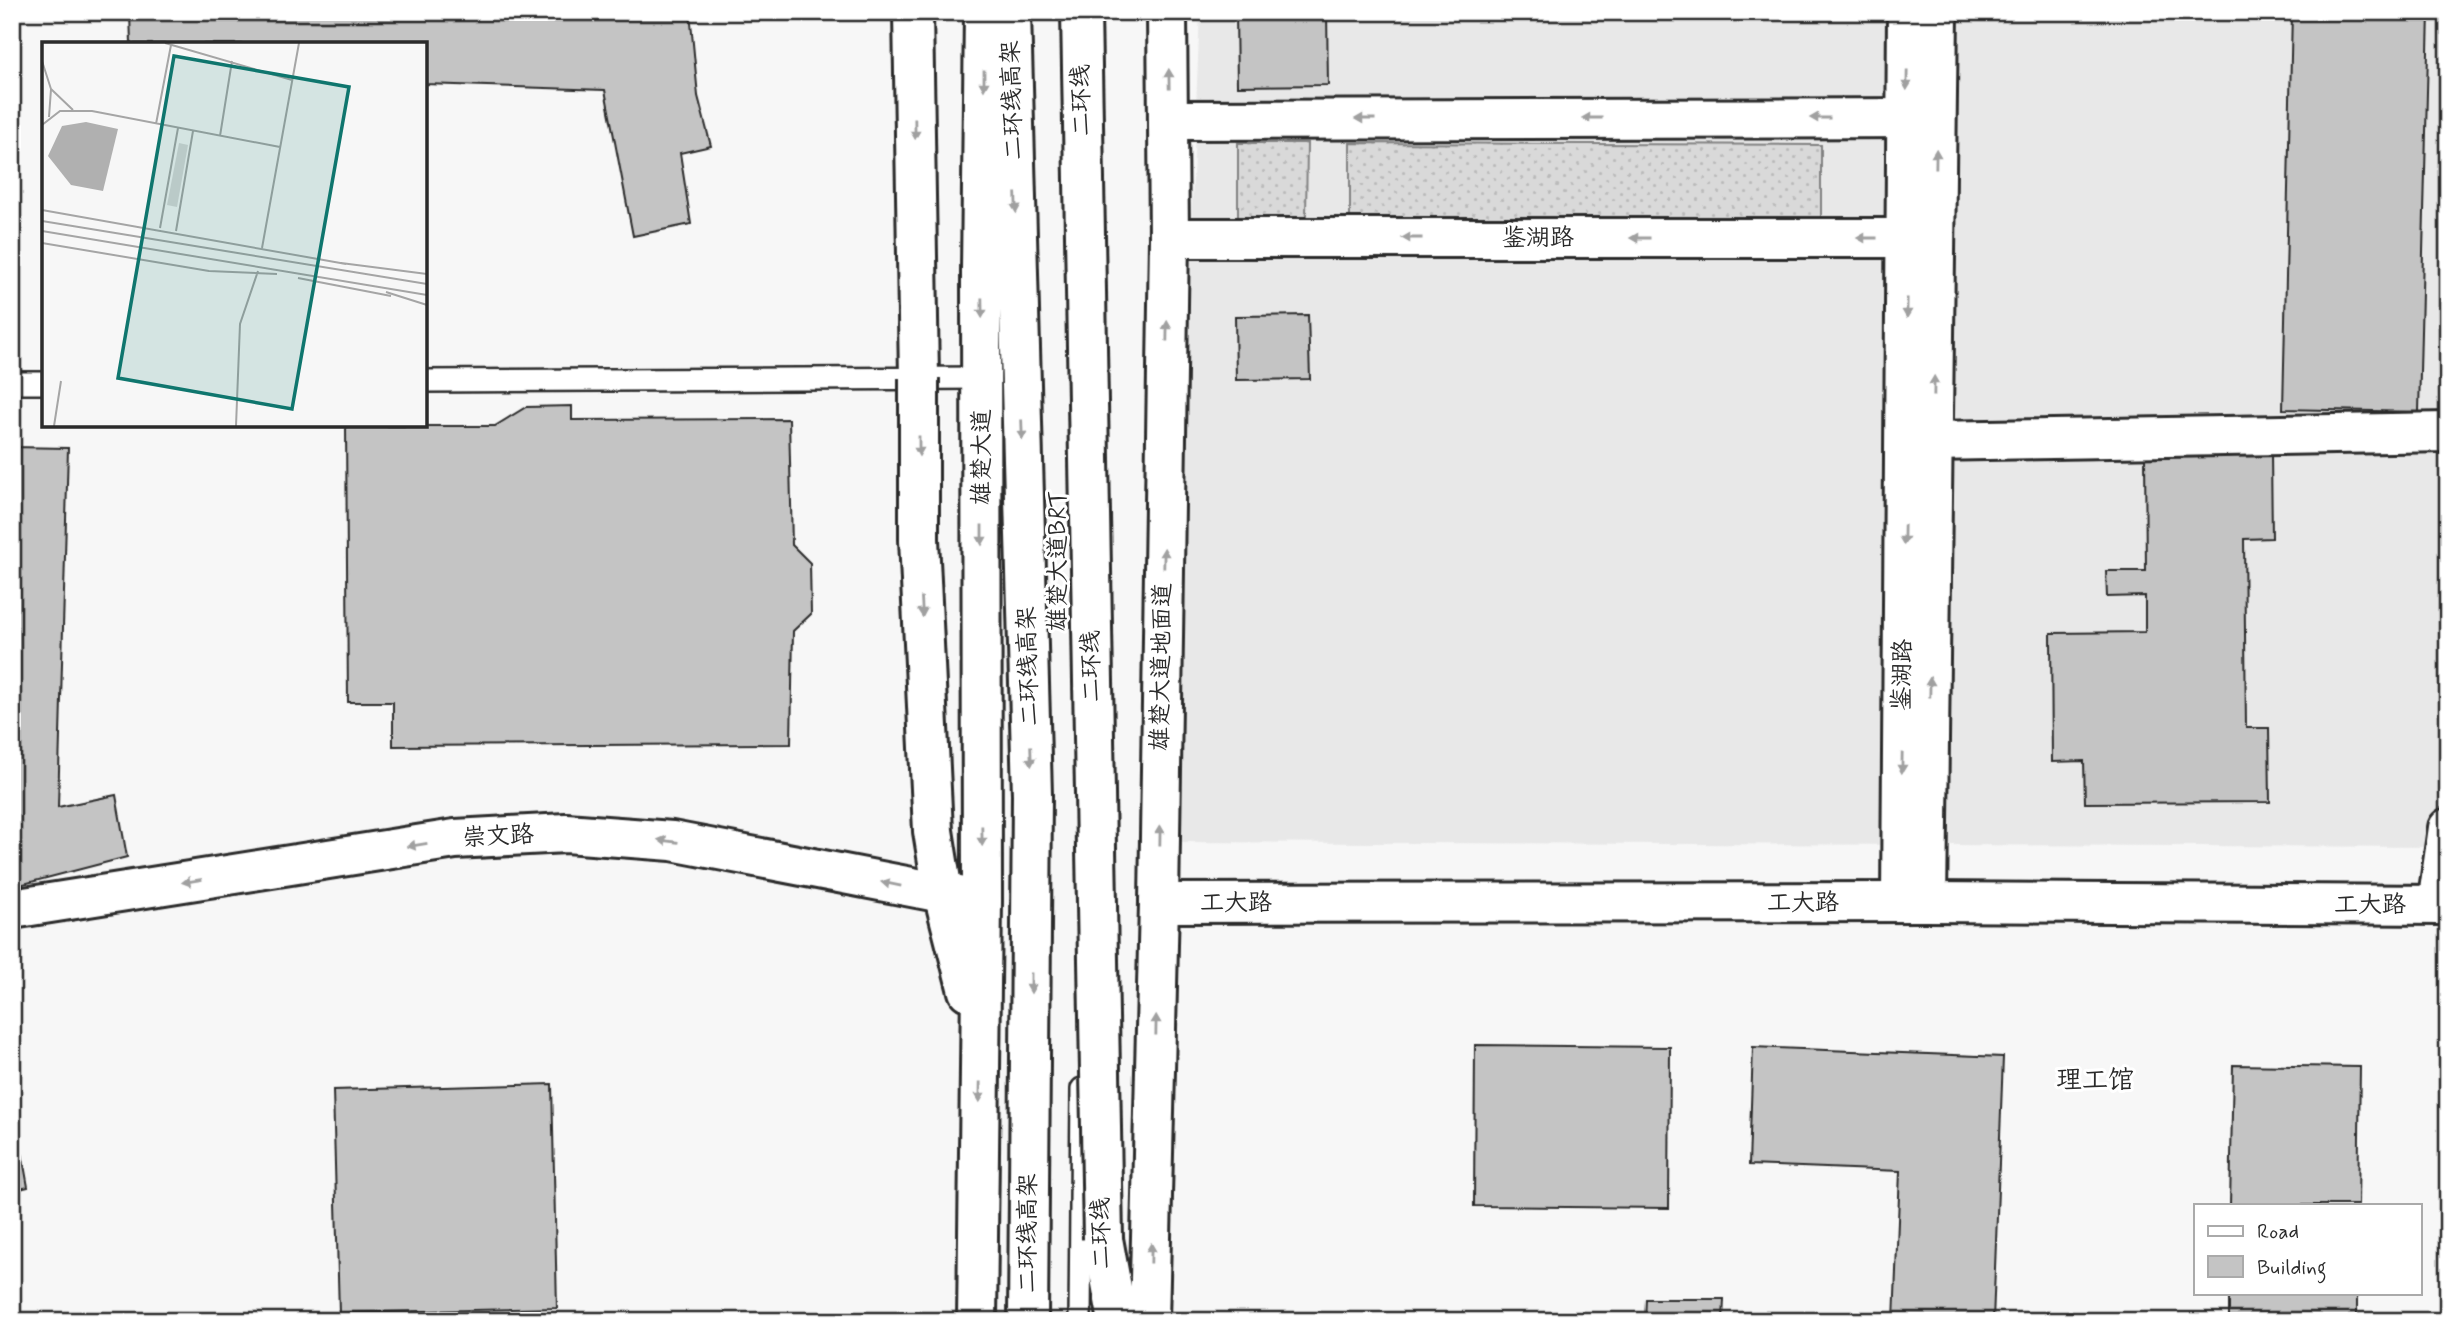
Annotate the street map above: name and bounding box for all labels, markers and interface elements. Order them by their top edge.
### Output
street label: 二环线高架 [995,39,1031,161]
inset map [42,42,427,427]
street label: 二环线 [1066,64,1098,136]
one-way arrow [1163,67,1174,89]
one-way arrow [978,70,990,92]
one-way arrow [1901,70,1913,92]
one-way arrow [1581,112,1603,124]
one-way arrow [1809,112,1831,124]
one-way arrow [1354,113,1376,125]
one-way arrow [909,119,921,141]
one-way arrow [1931,147,1942,169]
one-way arrow [1010,192,1022,214]
street label: 鉴湖路 [1502,223,1574,254]
one-way arrow [1401,232,1423,244]
one-way arrow [1628,232,1650,244]
one-way arrow [1856,232,1878,244]
one-way arrow [976,297,987,319]
one-way arrow [1901,297,1912,319]
one-way arrow [1162,319,1173,341]
one-way arrow [1928,375,1940,397]
street label: 雄楚大道 [967,409,998,505]
one-way arrow [1017,420,1028,442]
one-way arrow [913,435,925,457]
street label: 雄楚大道BRT [1043,491,1074,631]
one-way arrow [976,525,988,547]
one-way arrow [1898,525,1910,547]
one-way arrow [1158,547,1170,569]
street label: 雄楚大道地面道 [1145,583,1179,751]
one-way arrow [917,596,928,618]
street label: 二环线高架 [1011,605,1047,727]
street label: 二环线 [1076,630,1108,702]
street label: 鉴湖路 [1887,639,1919,711]
one-way arrow [1925,676,1936,698]
one-way arrow [1025,745,1037,767]
one-way arrow [1896,752,1908,774]
street label: 崇文路 [461,820,535,854]
one-way arrow [1154,823,1166,845]
one-way arrow [976,826,988,848]
one-way arrow [657,836,679,847]
one-way arrow [406,840,428,851]
one-way arrow [181,875,203,886]
one-way arrow [880,878,902,889]
street label: 工大路 [1200,888,1272,919]
street label: 工大路 [1767,888,1839,919]
street label: 工大路 [2334,890,2406,921]
one-way arrow [1025,972,1036,994]
one-way arrow [1150,1014,1162,1036]
district label: 理工馆 [2056,1064,2134,1098]
one-way arrow [974,1081,986,1103]
street label: 二环线高架 [1013,1173,1044,1293]
street label: 二环线 [1086,1197,1118,1269]
legend [2194,1204,2422,1294]
text: Road [2257,1218,2299,1246]
one-way arrow [1145,1241,1156,1263]
text: Building [2257,1254,2327,1284]

